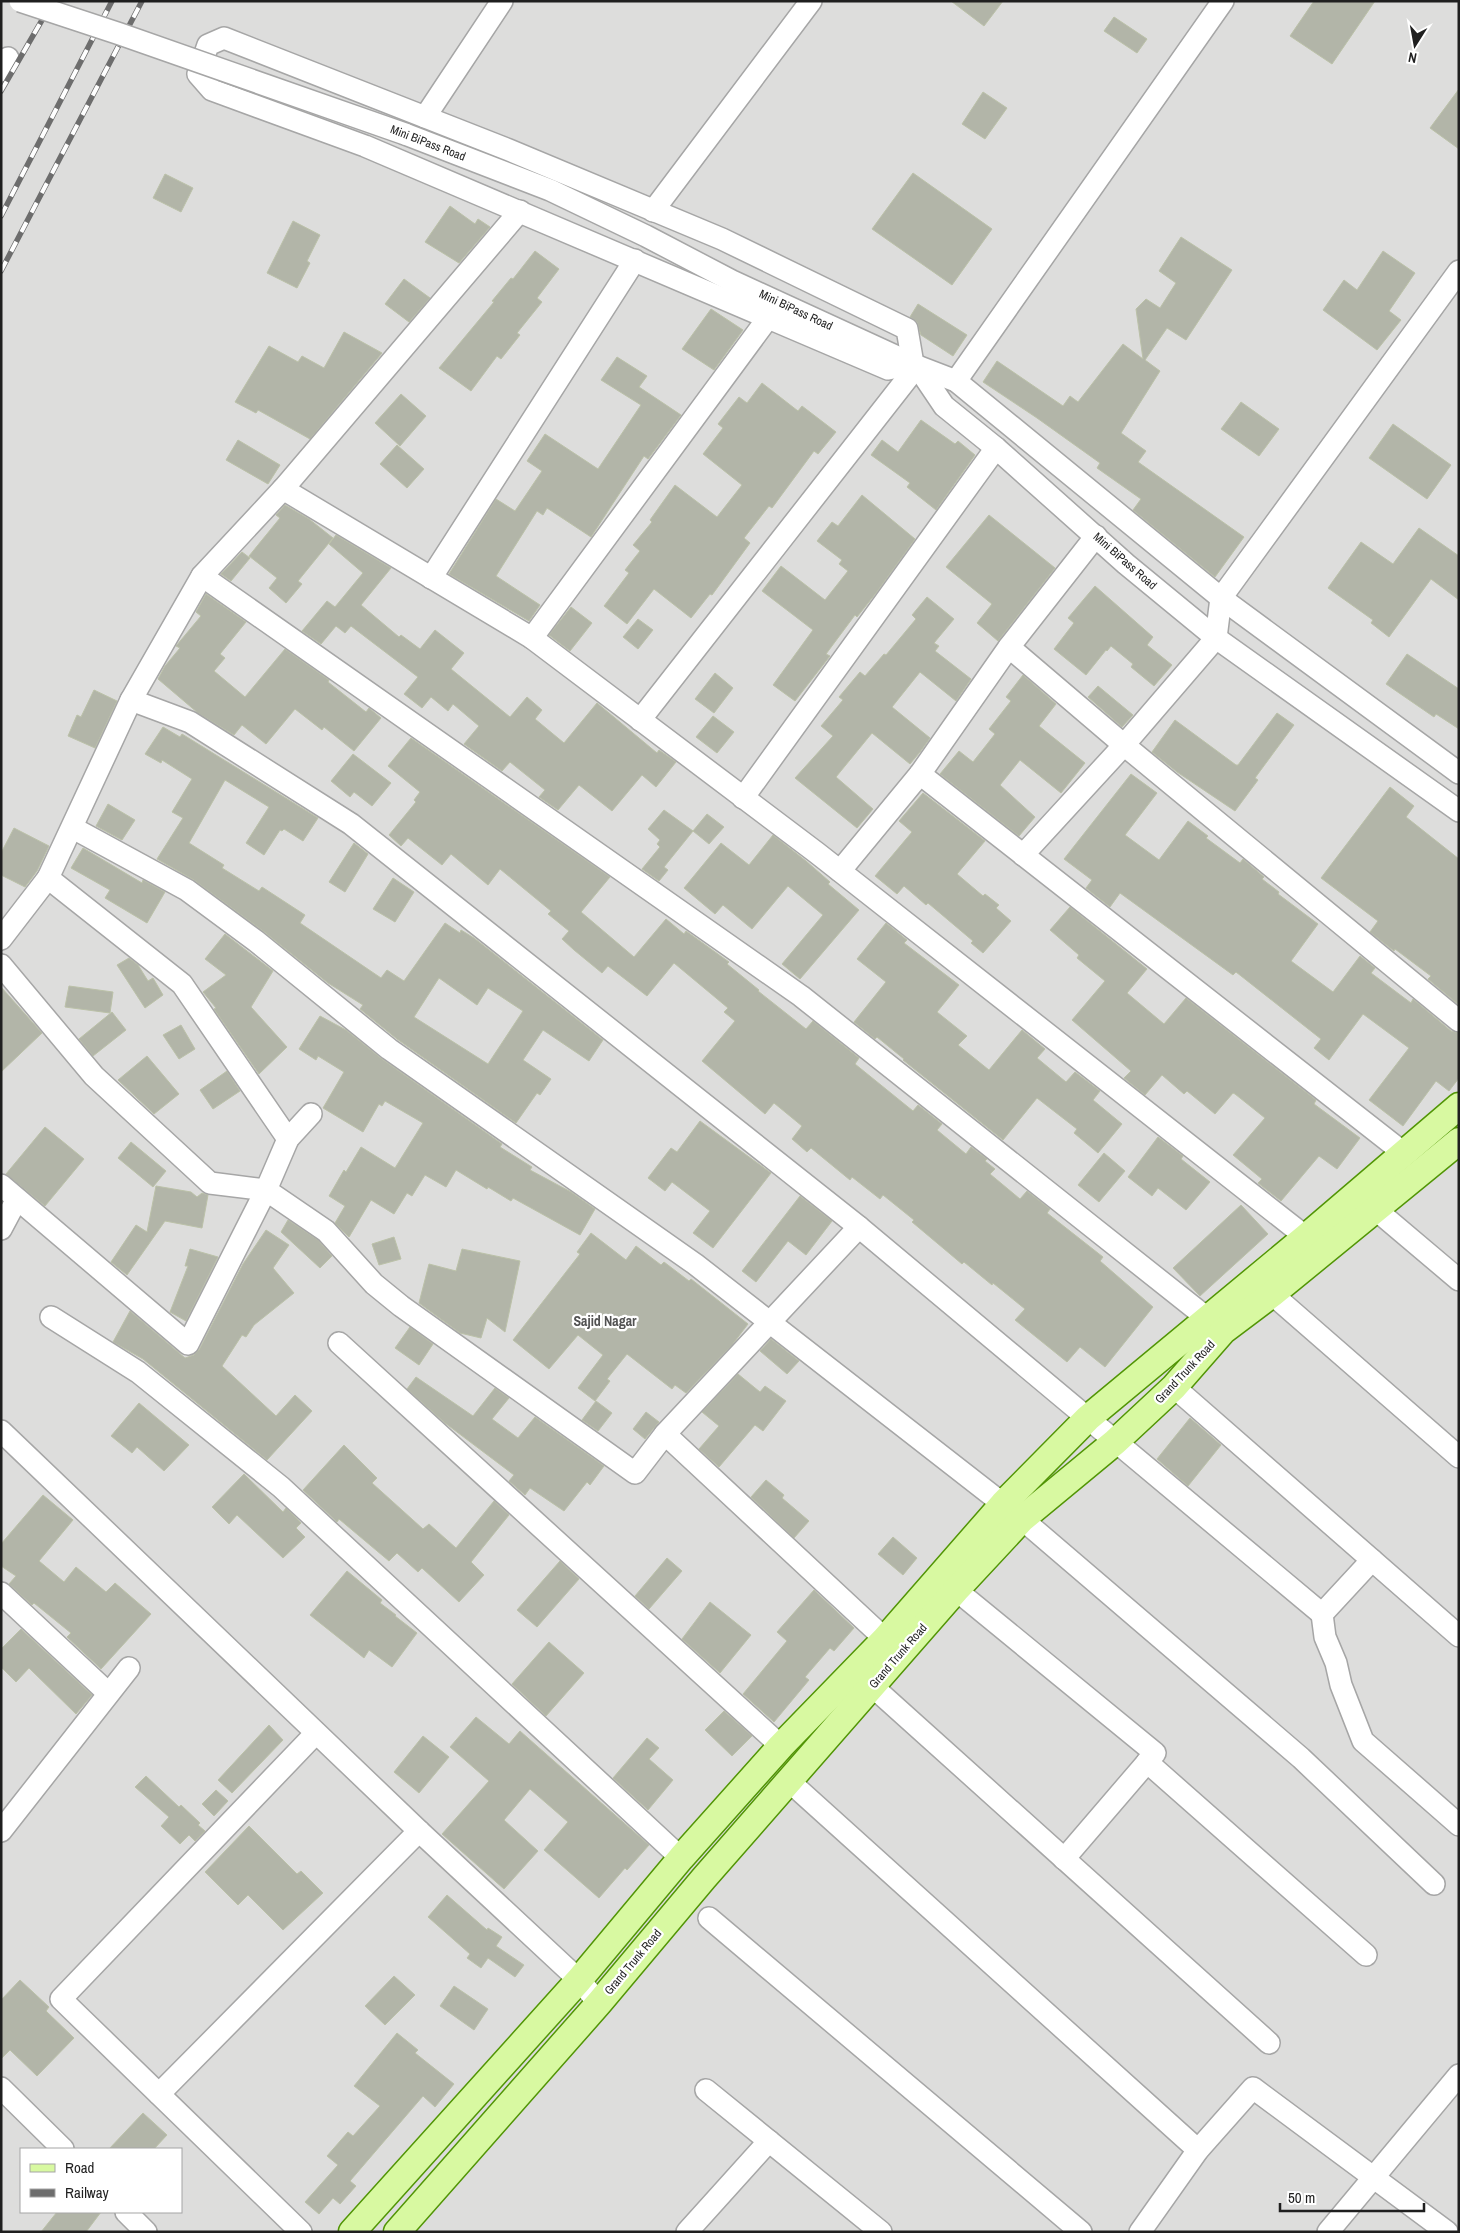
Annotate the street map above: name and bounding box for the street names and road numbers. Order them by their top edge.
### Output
street label: Mini BiPass Road [388,121,468,165]
street label: Mini BiPass Road [757,286,835,334]
street label: Mini BiPass Road [1090,529,1160,593]
street label: Grand Trunk Road [1152,1337,1218,1407]
street label: Grand Trunk Road [865,1620,931,1692]
street label: Grand Trunk Road [601,1926,665,1998]

